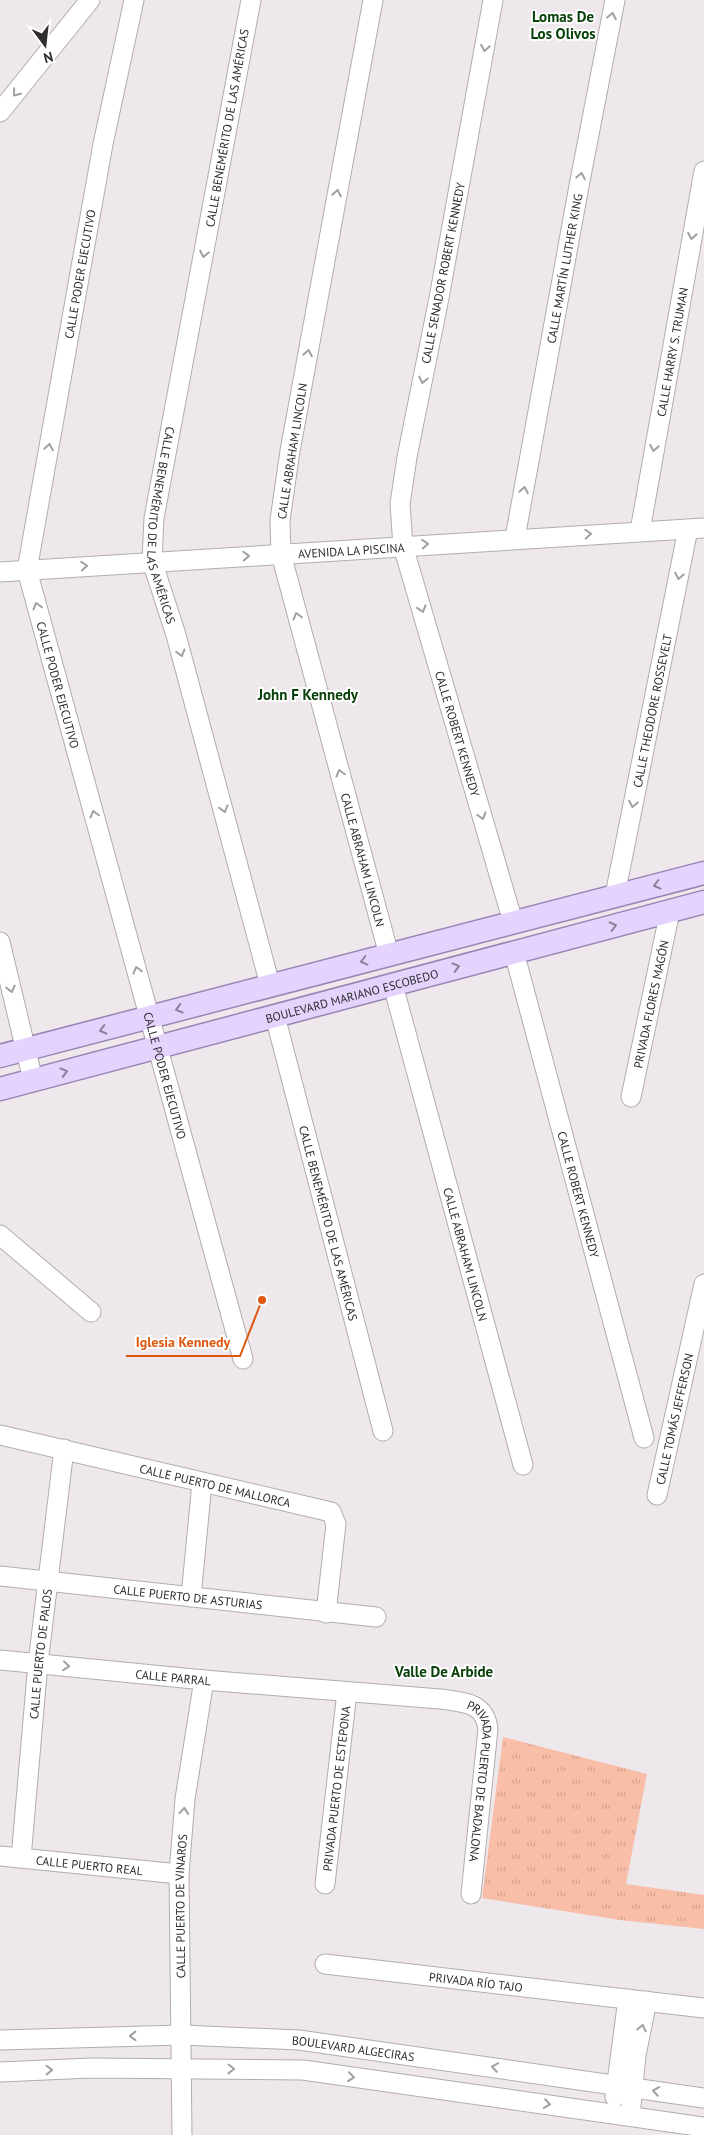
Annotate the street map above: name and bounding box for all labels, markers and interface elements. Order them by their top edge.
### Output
district label: Lomas De Los Olivos [530,7,596,43]
one-way arrow [606,12,616,20]
north arrow [20,20,70,70]
street label: CALLE BENEMÉRITO DE LAS AMÉRICAS [202,28,252,228]
one-way arrow [480,44,490,52]
text: N [42,48,55,67]
one-way arrow [13,87,21,96]
one-way arrow [575,171,585,180]
street label: CALLE SENADOR ROBERT KENNEDY [418,181,468,365]
one-way arrow [332,189,342,197]
street label: CALLE MARTÍN LUTHER KING [543,192,585,345]
street label: CALLE PODER EJECUTIVO [61,208,99,340]
one-way arrow [687,232,697,241]
one-way arrow [199,250,209,259]
street label: CALLE HARRY S. TRUMAN [653,286,691,418]
one-way arrow [303,348,313,357]
one-way arrow [418,375,428,384]
street label: CALLE ABRAHAM LINCOLN [274,382,310,520]
street label: CALLE BENEMÉRITO DE LAS AMÉRICAS [164,424,182,626]
text: CALLE BENEMÉRITO DE LAS AMÉRICAS [144,426,179,626]
one-way arrow [44,443,54,451]
one-way arrow [650,444,660,452]
one-way arrow [518,486,528,495]
one-way arrow [584,529,592,540]
street label: AVENIDA LA PISCINA [298,539,405,561]
one-way arrow [422,539,430,550]
one-way arrow [242,550,250,561]
one-way arrow [80,560,88,571]
one-way arrow [674,572,685,581]
one-way arrow [33,603,43,611]
one-way arrow [416,605,426,613]
one-way arrow [293,612,303,620]
street label: CALLE PODER EJECUTIVO [34,620,83,750]
street label: CALLE THEODORE ROSSEVELT [629,632,674,789]
one-way arrow [175,648,186,657]
street label: CALLE ROBERT KENNEDY [432,669,483,798]
district label: John F Kennedy [257,685,359,704]
one-way arrow [335,769,345,777]
street label: CALLE ABRAHAM LINCOLN [338,791,389,928]
one-way arrow [628,800,639,809]
one-way arrow [218,805,229,814]
one-way arrow [90,810,100,818]
one-way arrow [477,811,487,819]
one-way arrow [653,879,661,889]
one-way arrow [608,921,617,932]
street label: PRIVADA FLORES MAGÓN [630,938,671,1070]
one-way arrow [360,955,369,966]
one-way arrow [451,963,459,973]
street label: BOULEVARD MARIANO ESCOBEDO [264,965,440,1026]
one-way arrow [133,967,143,975]
one-way arrow [5,985,16,994]
one-way arrow [175,1003,184,1014]
street label: CALLE PODER EJECUTIVO [141,1010,190,1141]
one-way arrow [100,1024,108,1034]
one-way arrow [60,1067,69,1078]
street label: CALLE BENEMÉRITO DE LAS AMÉRICAS [296,1124,362,1322]
street label: CALLE ROBERT KENNEDY [555,1130,603,1260]
street label: CALLE ABRAHAM LINCOLN [441,1186,491,1323]
callout: Iglesia Kennedy [126,1327,240,1356]
text: Iglesia Kennedy [136,1333,231,1351]
street label: CALLE TOMÁS JEFFERSON [652,1352,696,1486]
street label: CALLE PUERTO DE MALLORCA [138,1460,292,1510]
street label: CALLE PUERTO DE ASTURIAS [113,1581,263,1612]
street label: CALLE PUERTO DE PALOS [26,1588,54,1720]
one-way arrow [62,1660,70,1671]
district label: Valle De Arbide [394,1662,494,1681]
street label: CALLE PARRAL [135,1666,212,1688]
street label: PRIVADA PUERTO DE BADALONA [465,1697,496,1862]
street label: PRIVADA PUERTO DE ESTEPONA [319,1705,353,1872]
one-way arrow [179,1807,190,1815]
street label: CALLE PUERTO DE VINAROS [171,1833,190,1978]
street label: CALLE PUERTO REAL [35,1852,144,1878]
street label: PRIVADA RÍO TAJO [428,1969,524,1994]
one-way arrow [636,2024,646,2033]
one-way arrow [129,2031,136,2041]
street label: BOULEVARD ALGECIRAS [292,2032,416,2064]
one-way arrow [491,2062,499,2073]
one-way arrow [227,2063,235,2074]
one-way arrow [45,2064,53,2075]
one-way arrow [347,2071,355,2081]
one-way arrow [651,2086,660,2096]
one-way arrow [543,2098,551,2109]

